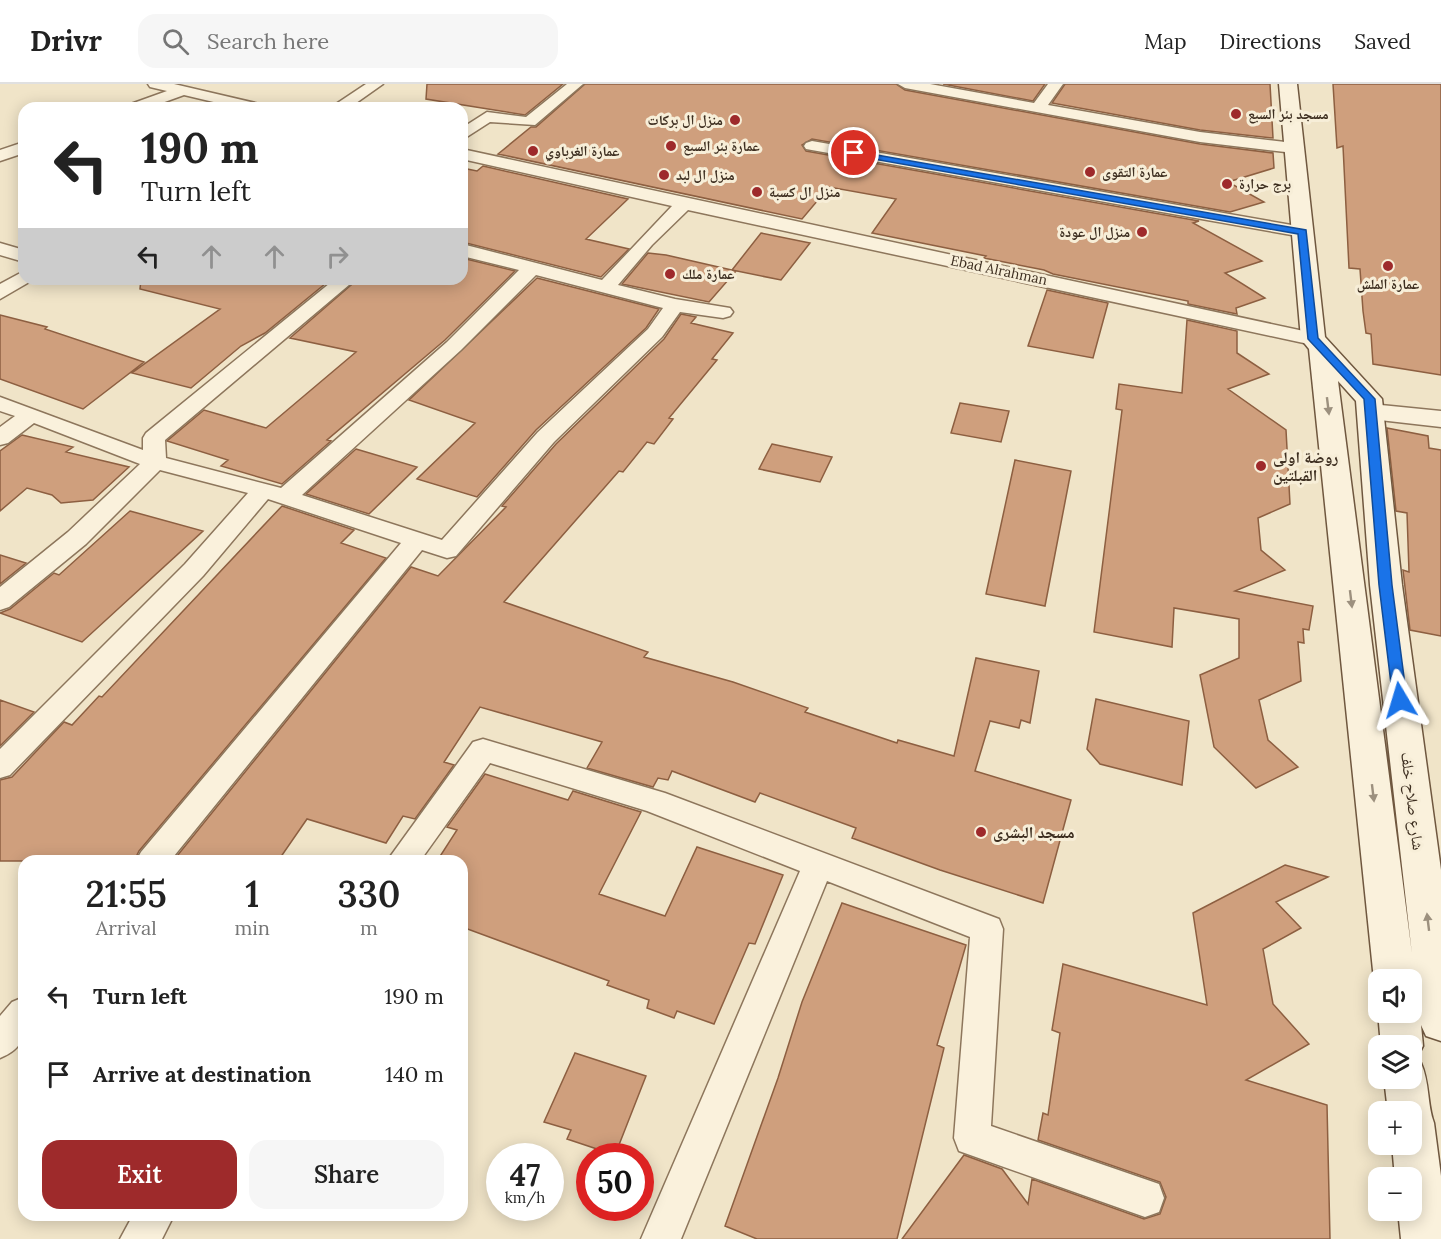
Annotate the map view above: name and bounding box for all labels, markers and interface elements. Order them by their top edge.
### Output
search box [138,14,558,68]
text: Drivr [30,23,102,59]
icon: search [159,25,192,58]
text: Search here [207,27,329,55]
text: Map [1144,28,1187,55]
text: Directions [1220,28,1321,55]
text: Saved [1354,28,1411,55]
place label: مسجد بئر السبع [1248,105,1329,124]
marker: مسجد بئر السبع [1229,107,1243,121]
place label: منزل ال بركات [647,111,723,129]
marker: منزل ال بركات [728,113,742,127]
text: 190 m [141,121,259,175]
icon: left [42,126,120,204]
pin [828,127,879,178]
icon: arrive [837,136,870,169]
place label: عمارة بئر السبع [683,137,760,156]
marker: عمارة بئر السبع [664,139,678,153]
place label: عمارة الغرباوي [545,142,620,162]
marker: عمارة الغرباوي [526,144,540,158]
place label: عمارة التقوى [1102,163,1168,181]
marker: عمارة التقوى [1083,165,1097,179]
place label: منزل ال لبد [676,166,735,184]
marker: منزل ال لبد [657,168,671,182]
text: Turn left [141,174,251,208]
place label: برج حرارة [1239,175,1291,193]
marker: برج حرارة [1220,177,1234,191]
place label: منزل ال كسبة [769,183,840,201]
marker: منزل ال كسبة [750,185,764,199]
place label: منزل ال عودة [1059,223,1130,241]
marker: منزل ال عودة [1135,225,1149,239]
icon: left [132,240,165,273]
icon: ahead [195,240,228,273]
icon: ahead [258,240,291,273]
icon: right [321,240,354,273]
street label: Ebad Alrahman [949,251,1050,289]
marker: عمارة الملش [1381,259,1395,273]
place label: عمارة ملك [682,265,734,283]
marker: عمارة ملك [663,267,677,281]
place label: عمارة الملش [1357,275,1419,293]
one-way arrow [1323,396,1333,415]
place label: روضة اولى القبلتين [1273,447,1338,485]
marker: روضة اولى القبلتين [1254,459,1268,473]
one-way arrow [1346,590,1355,609]
position arrow [1368,668,1432,732]
street label: شارع صلاح خلف [1396,751,1429,851]
one-way arrow [1368,784,1378,803]
place label: مسجد البشرى [993,822,1075,842]
marker: مسجد البشرى [974,825,988,839]
text: 21:55 [86,871,167,917]
text: 1 [245,871,259,917]
text: 330 [338,871,400,917]
one-way arrow [1424,913,1433,932]
text: Arrival [96,915,157,940]
text: min [234,915,270,940]
text: m [360,915,378,940]
map controls [1368,969,1422,1221]
button: sound [1368,969,1422,1023]
icon: left [42,980,75,1013]
text: Turn left [93,982,187,1010]
text: 190 m [384,982,444,1010]
button: layers [1368,1035,1422,1089]
icon: arrive [42,1058,75,1091]
text: Arrive at destination [93,1060,311,1088]
text: 140 m [385,1060,444,1088]
button: + [1368,1101,1422,1155]
button: Exit [42,1140,237,1209]
button: Share [249,1140,444,1209]
speed limit sign: 50 [576,1143,654,1221]
text: 47 [510,1156,540,1194]
button: − [1368,1167,1422,1221]
text: km/h [505,1188,545,1207]

